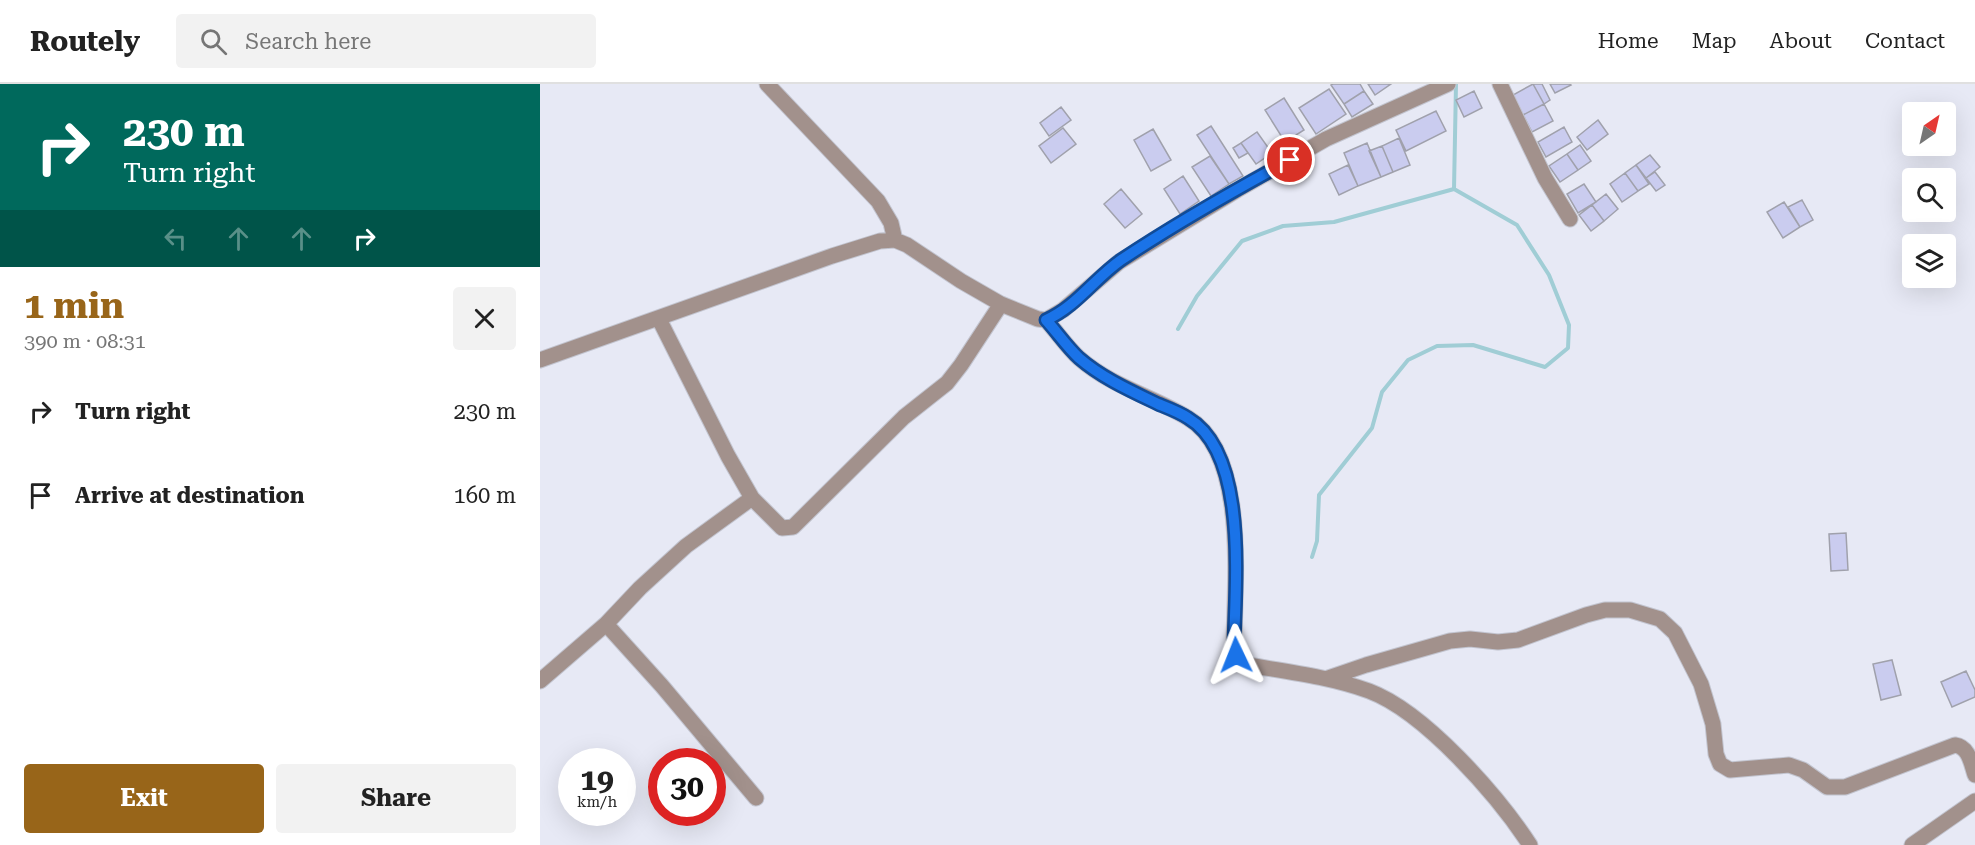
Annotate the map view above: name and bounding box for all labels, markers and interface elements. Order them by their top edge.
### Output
search box [176,14,596,68]
text: Routely [30,25,140,58]
icon: search [197,25,230,58]
text: Search here [245,29,371,54]
text: Home [1598,29,1659,53]
text: Map [1692,29,1737,53]
text: About [1770,29,1832,53]
text: Contact [1865,29,1945,53]
north arrow [1902,102,1956,156]
map controls [1902,102,1956,288]
text: 230 m [123,107,245,156]
icon: right [24,108,102,186]
pin [1264,134,1315,185]
icon: arrive [1273,143,1306,176]
text: Turn right [123,157,256,189]
button: search [1902,168,1956,222]
icon: left [159,222,192,255]
icon: ahead [222,222,255,255]
icon: ahead [285,222,318,255]
icon: right [348,222,381,255]
button: layers [1902,234,1956,288]
text: 1 min [24,285,124,327]
button: close [453,287,516,350]
text: 390 m · 08:31 [24,329,146,353]
icon: right [24,395,57,428]
text: Turn right [75,399,190,424]
text: 230 m [453,399,516,424]
icon: arrive [24,479,57,512]
text: Arrive at destination [75,483,304,508]
text: 160 m [453,483,516,508]
position arrow [1204,623,1268,687]
speed limit sign: 30 [648,748,726,826]
text: 19 [580,762,614,797]
button: Exit [24,764,264,833]
button: Share [276,764,516,833]
text: km/h [577,793,617,811]

